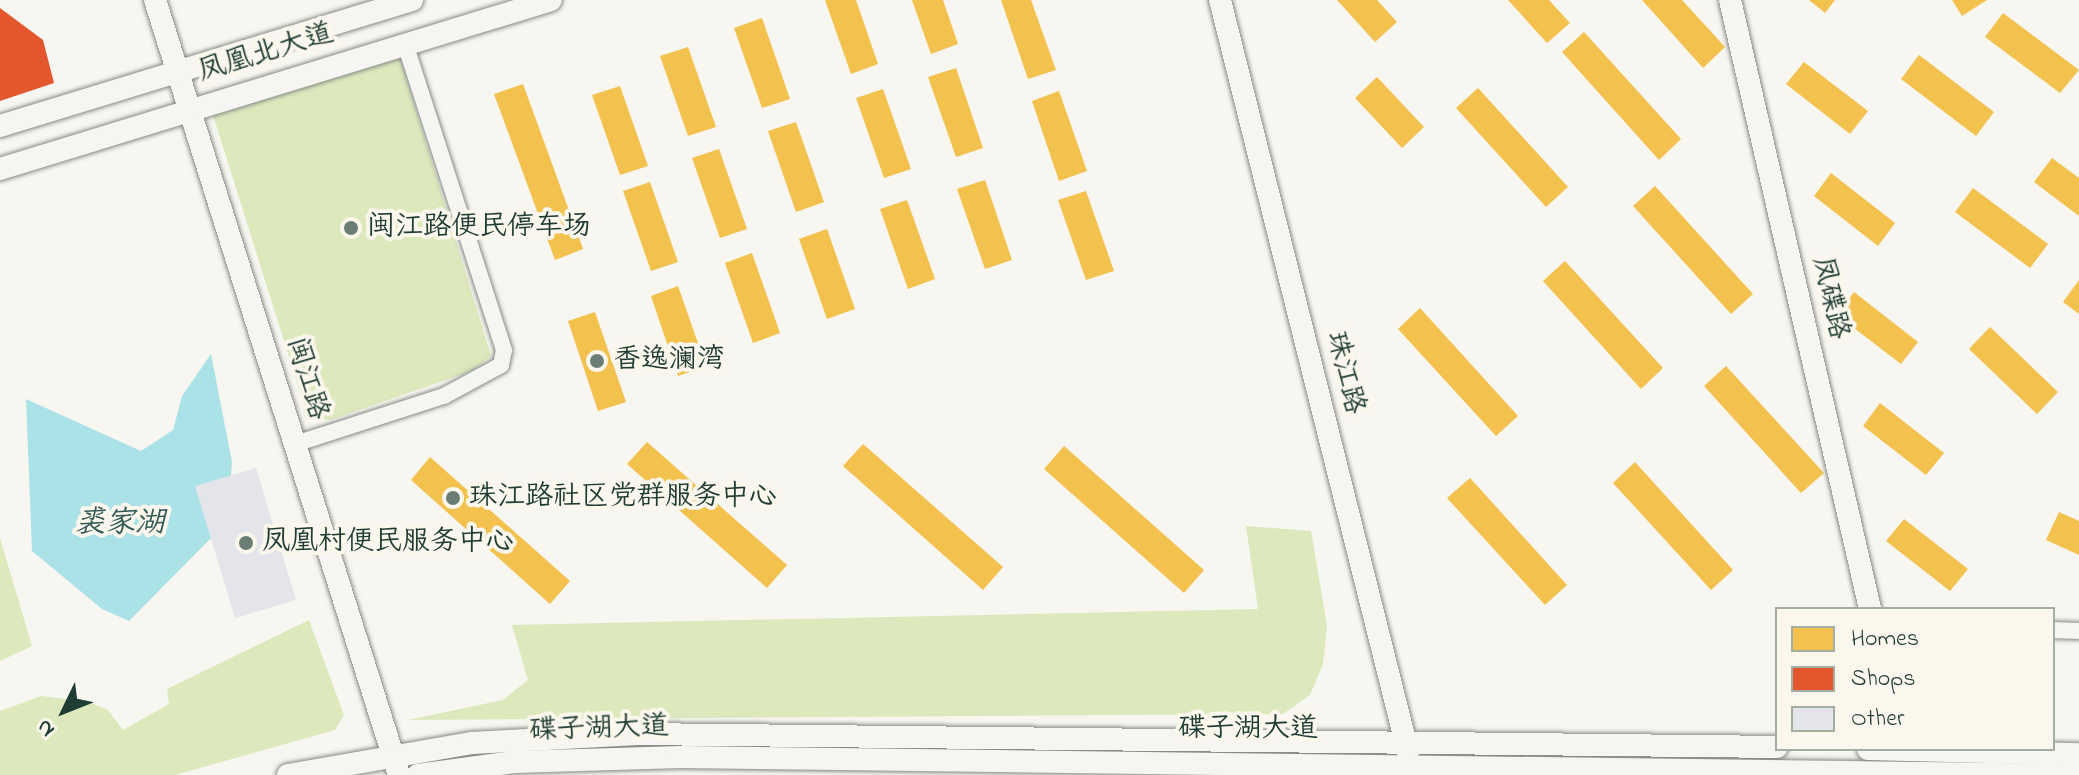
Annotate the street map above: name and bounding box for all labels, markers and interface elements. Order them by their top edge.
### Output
street label: 凤凰北大道 [194,17,338,91]
place label: 闽江路便民停车场 [367,211,591,245]
marker: 闽江路便民停车场 [342,219,360,237]
street label: 凤碟路 [1803,253,1855,343]
street label: 珠江路 [1318,328,1370,418]
street label: 闽江路 [278,334,334,424]
place label: 香逸澜湾 [613,344,725,378]
marker: 香逸澜湾 [588,352,606,370]
place label: 珠江路社区党群服务中心 [469,481,777,515]
marker: 珠江路社区党群服务中心 [444,489,462,507]
water label: 裘家湖 [75,506,165,542]
place label: 凤凰村便民服务中心 [262,526,514,560]
marker: 凤凰村便民服务中心 [237,534,255,552]
legend [1775,607,2055,751]
text: Homes [1851,622,1919,657]
text: Shops [1851,662,1916,697]
north arrow [24,671,104,751]
text: Other [1851,702,1904,737]
text: N [30,711,63,744]
street label: 碟子湖大道 [528,711,670,749]
street label: 碟子湖大道 [1178,713,1318,747]

